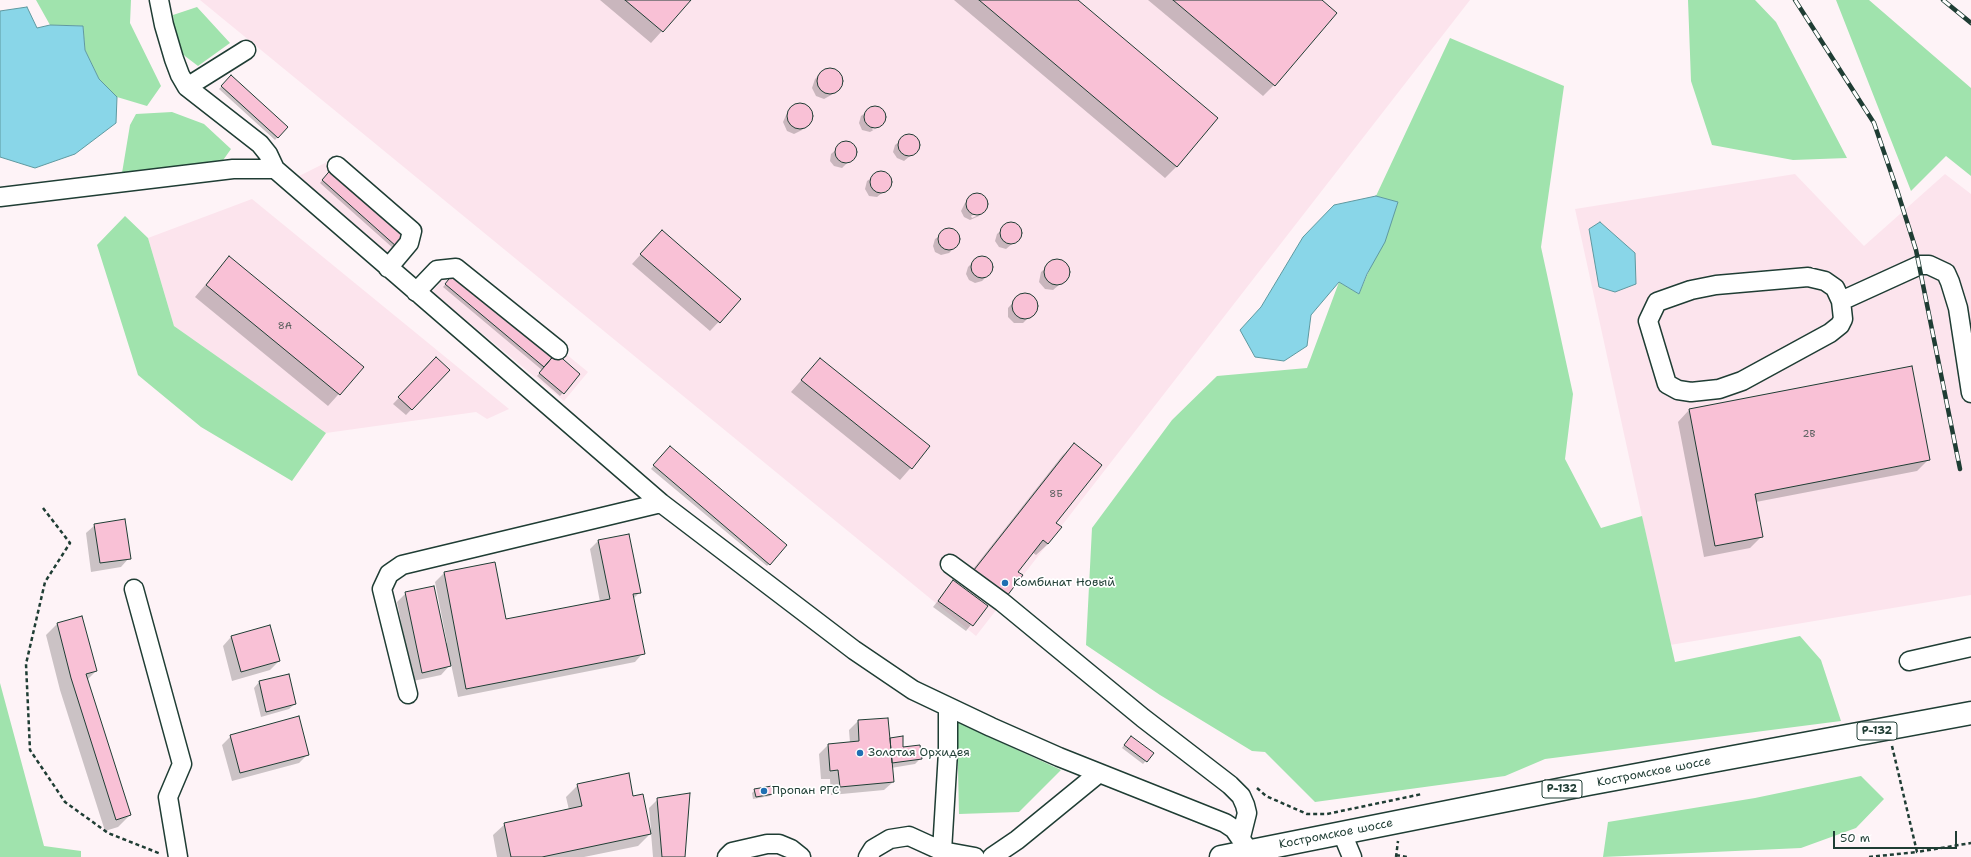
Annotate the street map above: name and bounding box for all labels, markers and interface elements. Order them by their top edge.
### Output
house number: 8А [278,320,292,332]
house number: 2В [1803,428,1815,440]
house number: 8Б [1049,488,1063,500]
place label: Комбинат Новый [1013,576,1115,590]
marker: Комбинат Новый [1000,578,1010,588]
road number: Р-132 [1857,722,1897,740]
place label: Золотая Орхидея [868,746,970,760]
marker: Золотая Орхидея [855,748,865,758]
street label: Костромское шоссе [1596,754,1712,790]
road number: Р-132 [1542,780,1582,798]
place label: Пропан РГС [772,784,839,798]
marker: Пропан РГС [759,786,769,796]
street label: Костромское шоссе [1278,816,1394,852]
scale bar [1835,823,1959,849]
text: 50 m [1840,830,1870,846]

